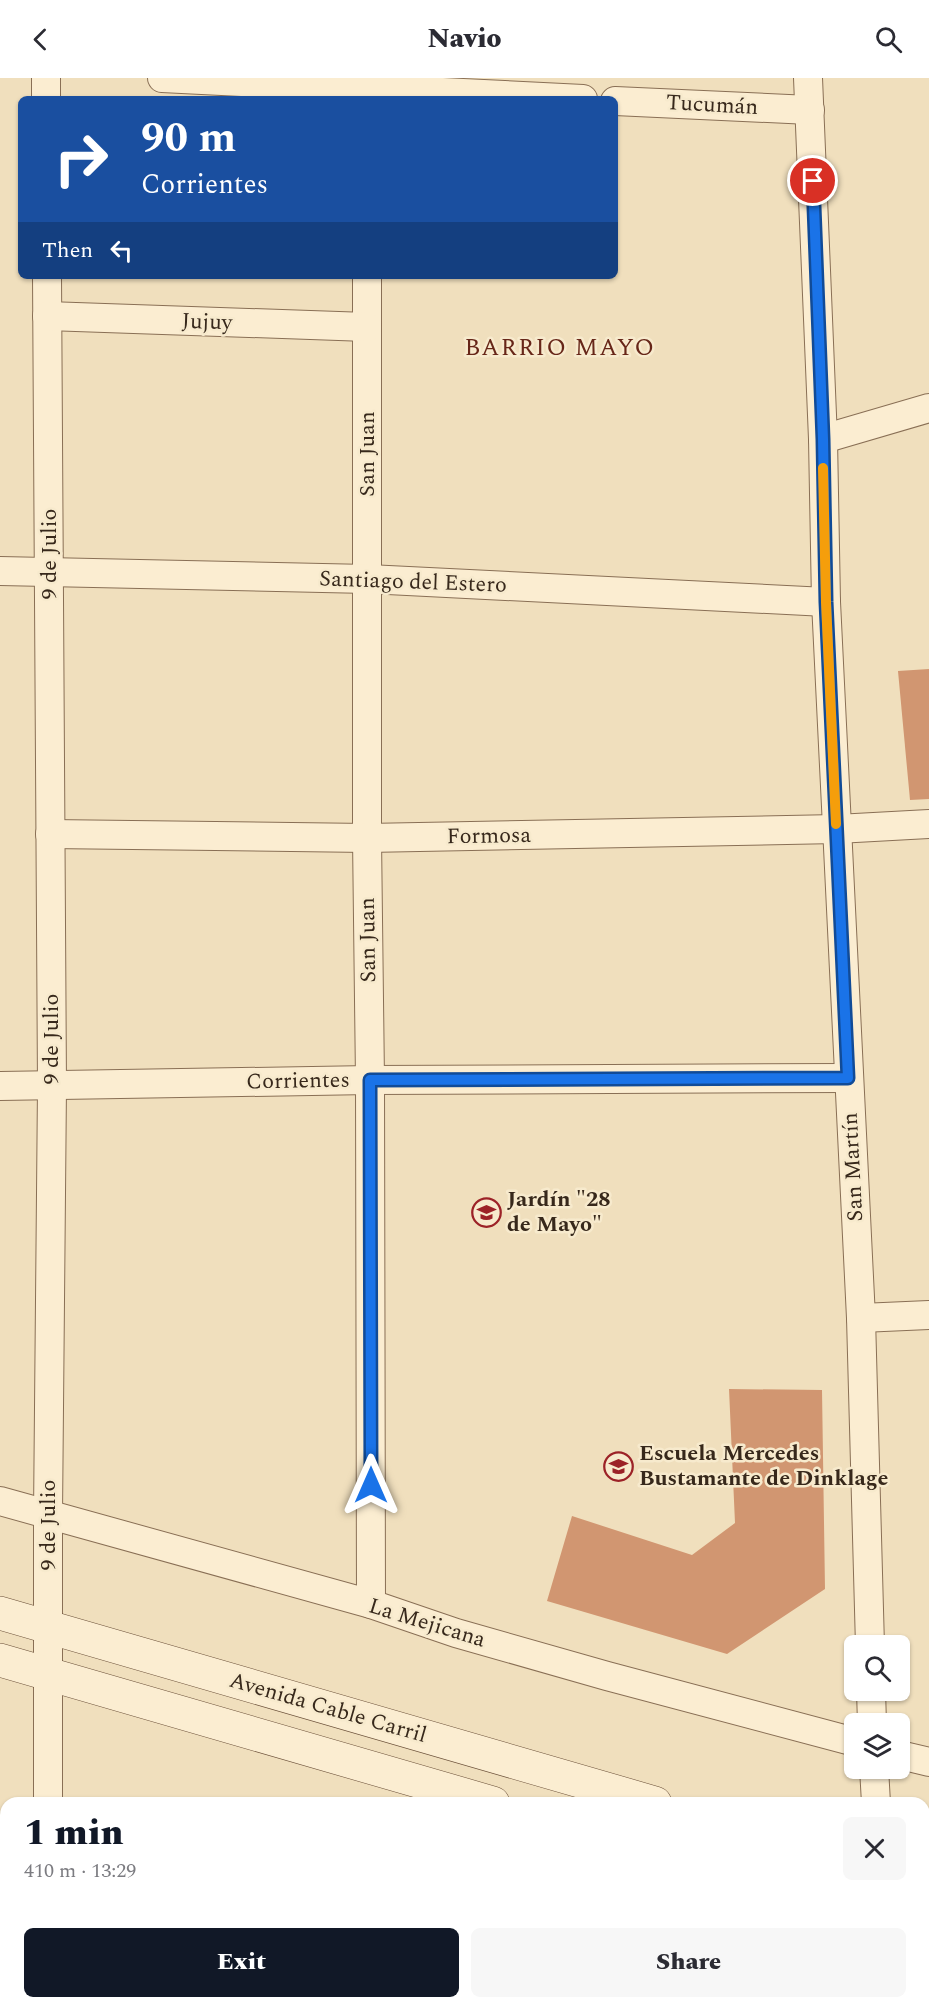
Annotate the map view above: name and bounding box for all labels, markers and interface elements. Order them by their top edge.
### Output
text: Navio [428,18,501,60]
icon: back [24,23,57,56]
icon: search [872,23,905,56]
street label: Tucumán [665,86,759,124]
text: 90 m [141,107,236,170]
icon: right [42,120,120,198]
pin [787,155,838,206]
text: Corrientes [141,164,268,206]
icon: arrive [796,164,829,197]
text: Then [42,234,93,267]
icon: left [105,234,138,267]
street label: Jujuy [181,305,234,339]
district label: BARRIO MAYO [464,330,656,366]
street label: San Juan [351,411,384,497]
street label: 9 de Julio [33,509,66,599]
street label: Santiago del Estero [319,562,507,602]
street label: Formosa [446,819,532,853]
street label: San Juan [351,897,385,983]
street label: 9 de Julio [35,994,68,1084]
street label: Corrientes [246,1064,350,1098]
street label: San Martín [834,1112,872,1222]
place label: Jardín "28 de Mayo" [507,1183,611,1241]
school or university icon: Jardín "28 de Mayo" [470,1196,502,1228]
place label: Escuela Mercedes Bustamante de Dinklage [639,1437,889,1495]
school or university icon: Escuela Mercedes Bustamante de Dinklage [602,1450,634,1482]
position arrow [339,1453,403,1517]
street label: 9 de Julio [32,1480,65,1570]
street label: La Mejicana [365,1590,490,1656]
map controls [844,1635,910,1779]
button: search [844,1635,910,1701]
street label: Avenida Cable Carril [225,1664,431,1752]
button: layers [844,1713,910,1779]
text: 1 min [24,1806,124,1861]
button: close [843,1817,906,1880]
text: 410 m · 13:29 [24,1856,136,1886]
button: Exit [24,1928,459,1997]
button: Share [471,1928,906,1997]

